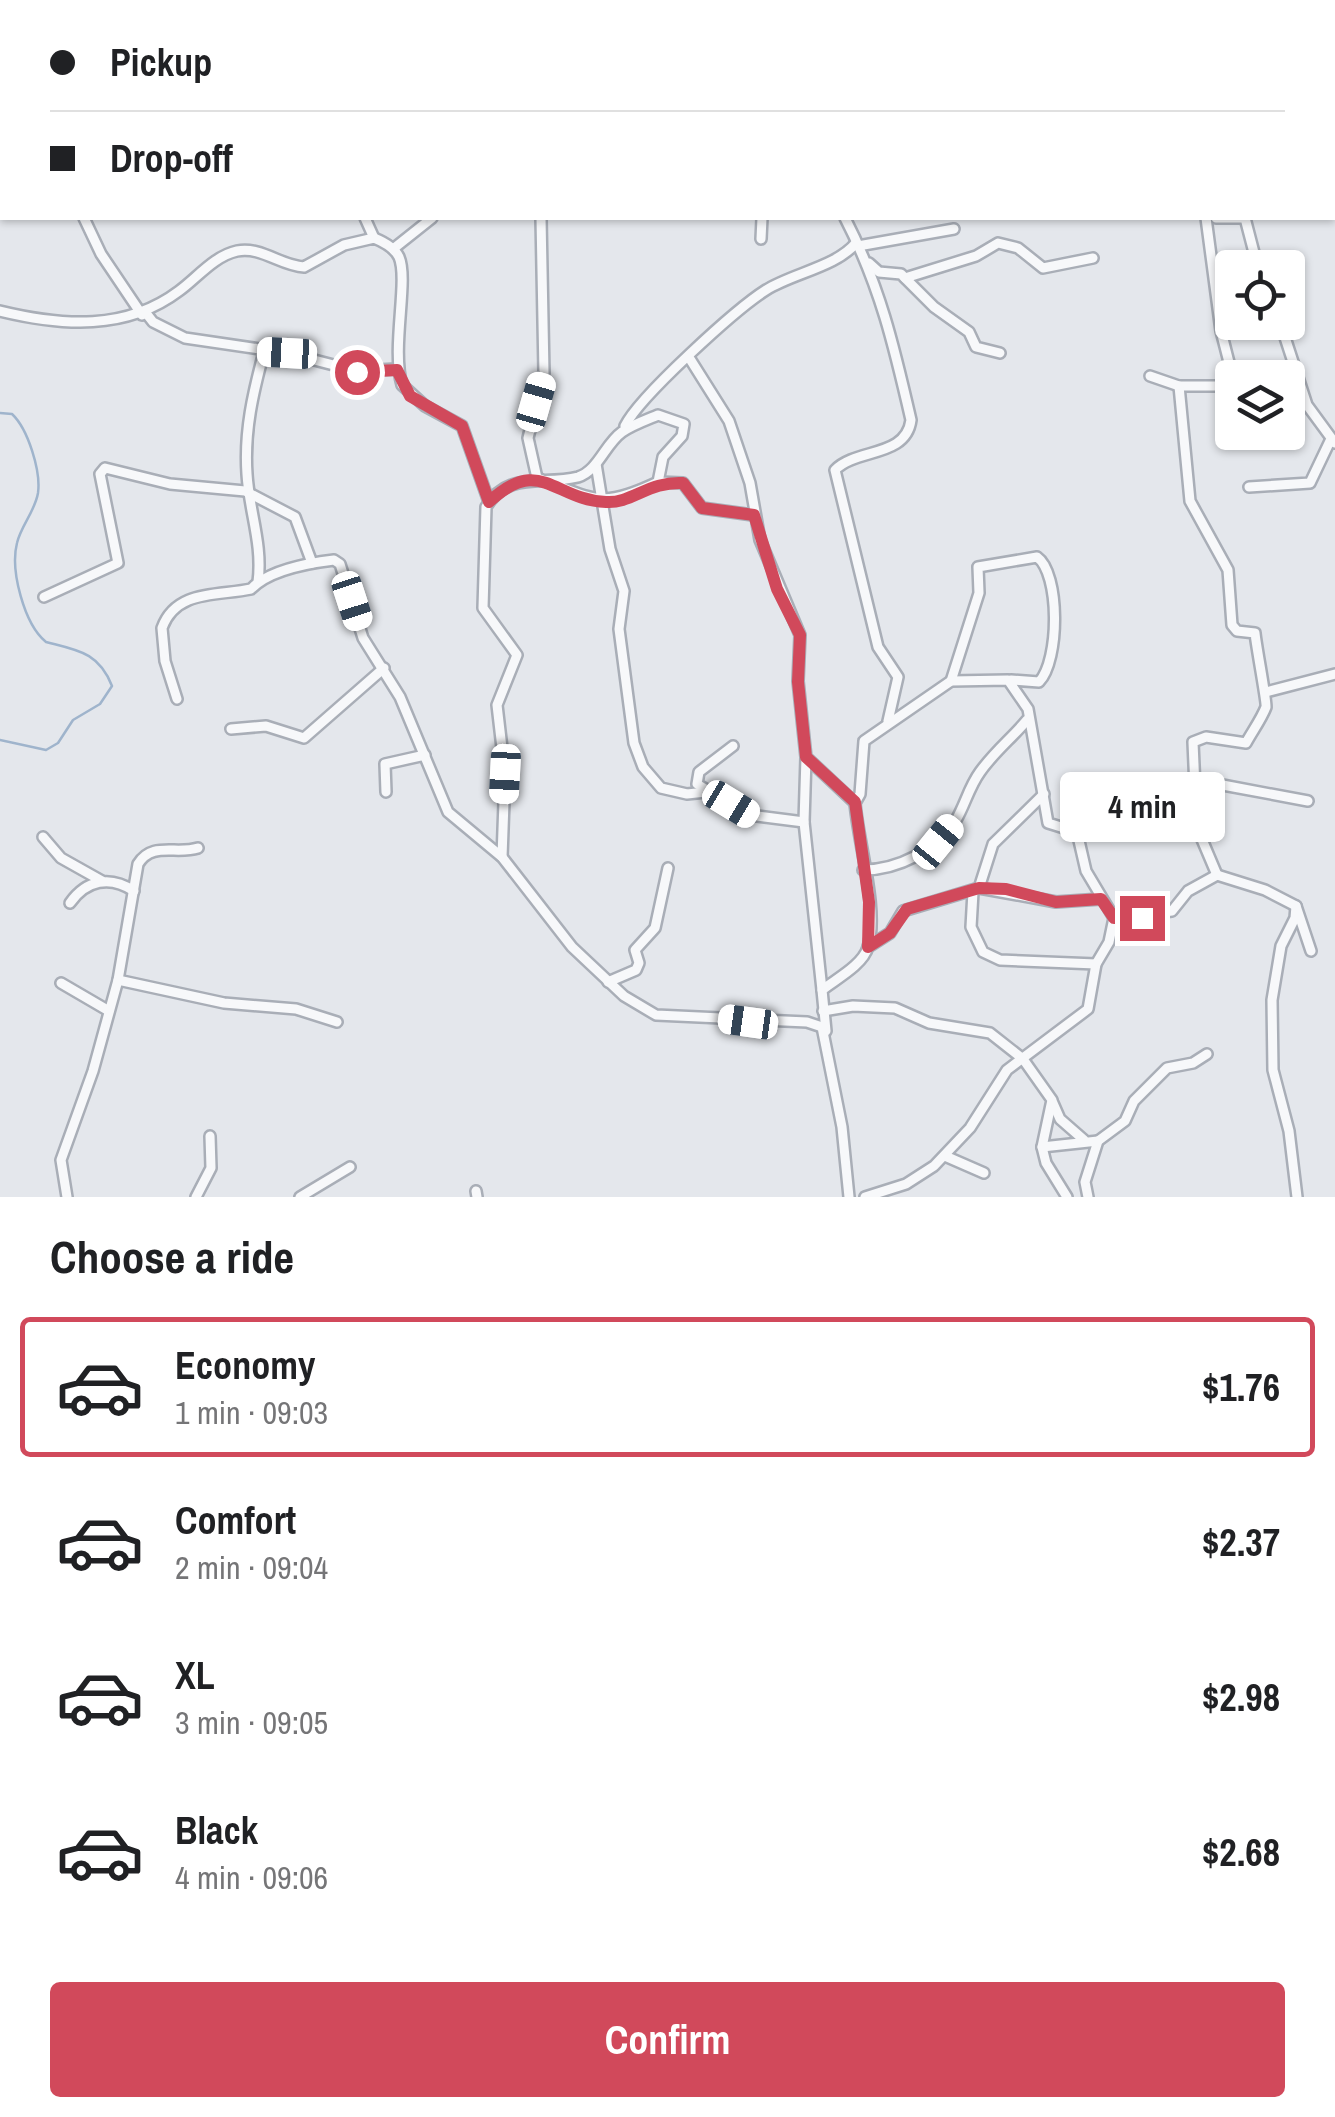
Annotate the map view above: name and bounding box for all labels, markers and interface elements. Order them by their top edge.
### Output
text: Pickup [110,37,212,88]
text: Drop-off [110,133,233,184]
map controls [1215,250,1305,450]
button: locate [1215,250,1305,340]
car [256,336,318,370]
route start [335,350,380,395]
button: layers [1215,360,1305,450]
car [513,369,559,435]
car [328,568,376,634]
car [488,743,522,805]
callout: 4 min [1060,773,1224,843]
car [698,776,764,832]
text: 4 min [1108,785,1177,828]
car [907,809,969,875]
route end [1120,896,1165,941]
car [716,1003,780,1041]
text: Choose a ride [50,1226,294,1287]
text: Economy [175,1340,315,1391]
icon: car [55,1342,145,1432]
text: $1.76 [1202,1362,1280,1413]
text: 1 min · 09:03 [175,1391,328,1434]
text: Comfort [175,1495,296,1546]
icon: car [55,1497,145,1587]
text: $2.37 [1202,1517,1280,1568]
text: 2 min · 09:04 [175,1546,328,1589]
text: XL [175,1650,215,1701]
icon: car [55,1652,145,1742]
text: $2.98 [1202,1672,1280,1723]
text: 3 min · 09:05 [175,1701,328,1744]
text: Black [175,1805,258,1856]
icon: car [55,1807,145,1897]
text: $2.68 [1202,1827,1280,1878]
text: 4 min · 09:06 [175,1856,328,1899]
button: Confirm [50,1982,1285,2097]

